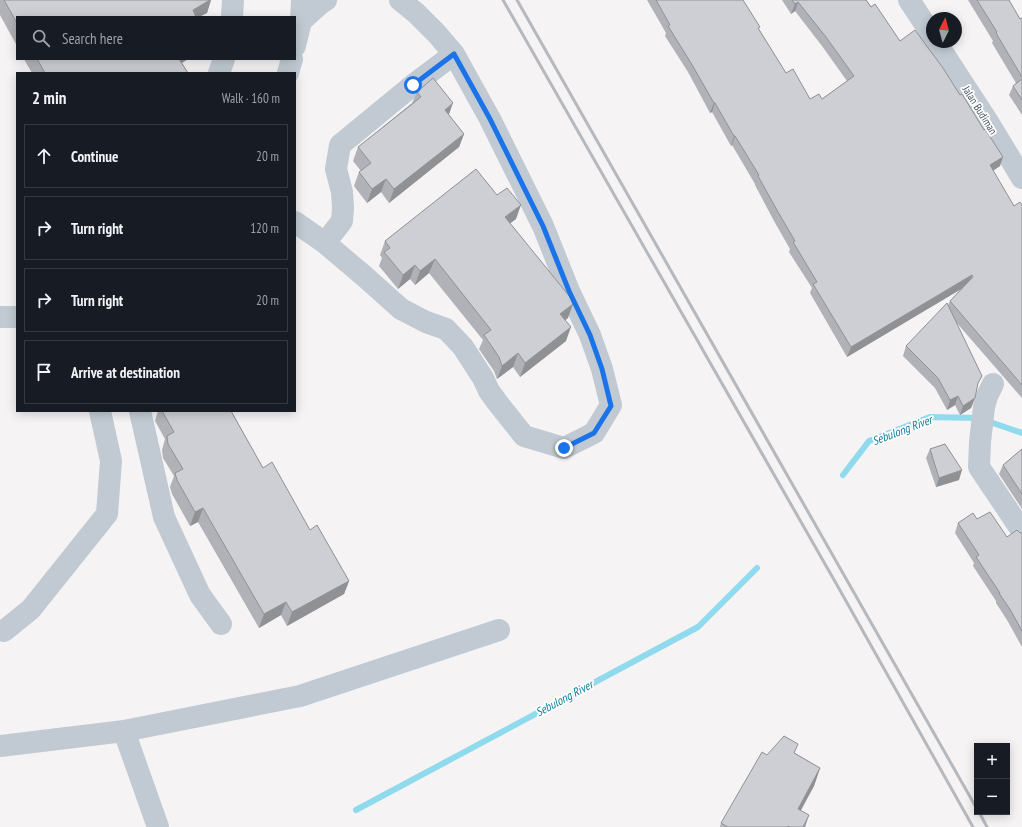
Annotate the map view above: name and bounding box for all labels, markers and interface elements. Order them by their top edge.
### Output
north arrow [926,12,962,48]
search box [16,16,296,60]
icon: search [30,27,52,49]
text: Search here [62,29,123,48]
route start [404,76,422,94]
street label: Jalan Budiman [959,82,1001,137]
text: 2 min [32,87,66,109]
text: Walk · 160 m [222,90,280,107]
icon: ahead [33,145,55,167]
text: Continue [71,147,118,166]
text: 20 m [256,148,279,165]
icon: right [33,217,55,239]
text: Turn right [71,219,123,238]
text: 120 m [250,220,279,237]
icon: right [33,289,55,311]
text: Turn right [71,291,123,310]
text: 20 m [256,292,279,309]
icon: arrive [33,361,55,383]
text: Arrive at destination [71,363,180,382]
water label: Sebulong River [870,411,936,448]
route end [555,439,573,457]
water label: Sebulong River [533,676,597,719]
map controls [974,743,1010,815]
button: + [974,743,1010,779]
button: − [974,779,1010,815]

